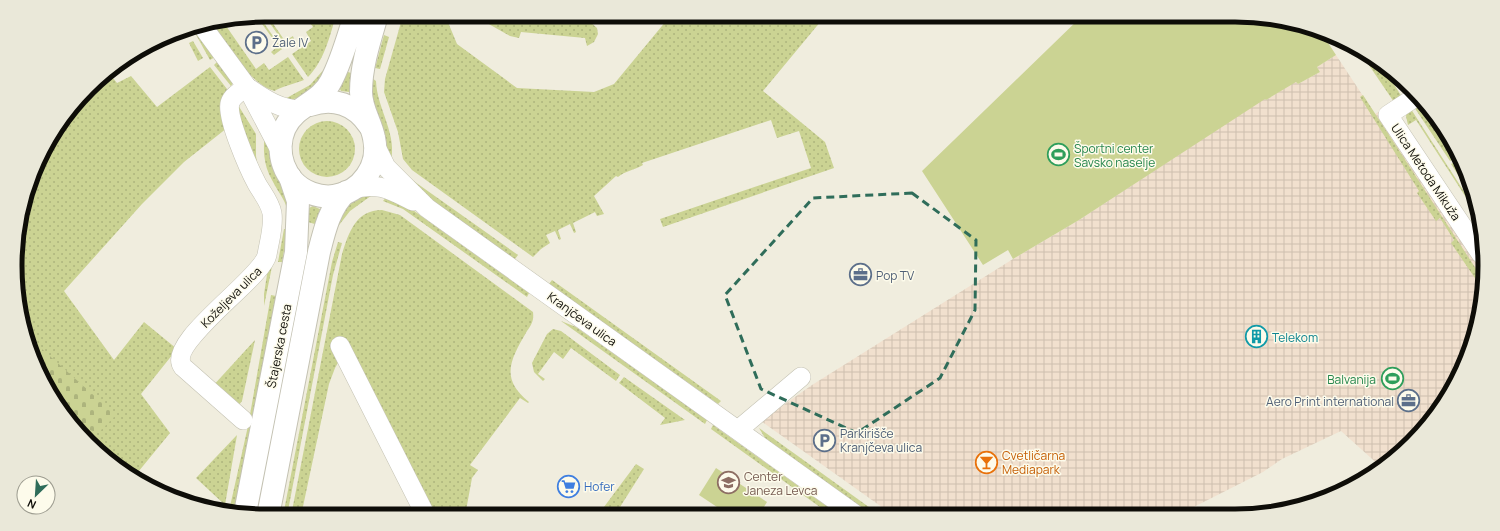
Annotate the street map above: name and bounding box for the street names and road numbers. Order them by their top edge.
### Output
street label: Ulica Metoda Mikuža [1387,120,1465,224]
street label: Koželjeva ulica [197,263,265,331]
street label: Kranjčeva ulica [544,288,620,350]
street label: Štajerska cesta [262,302,296,390]

